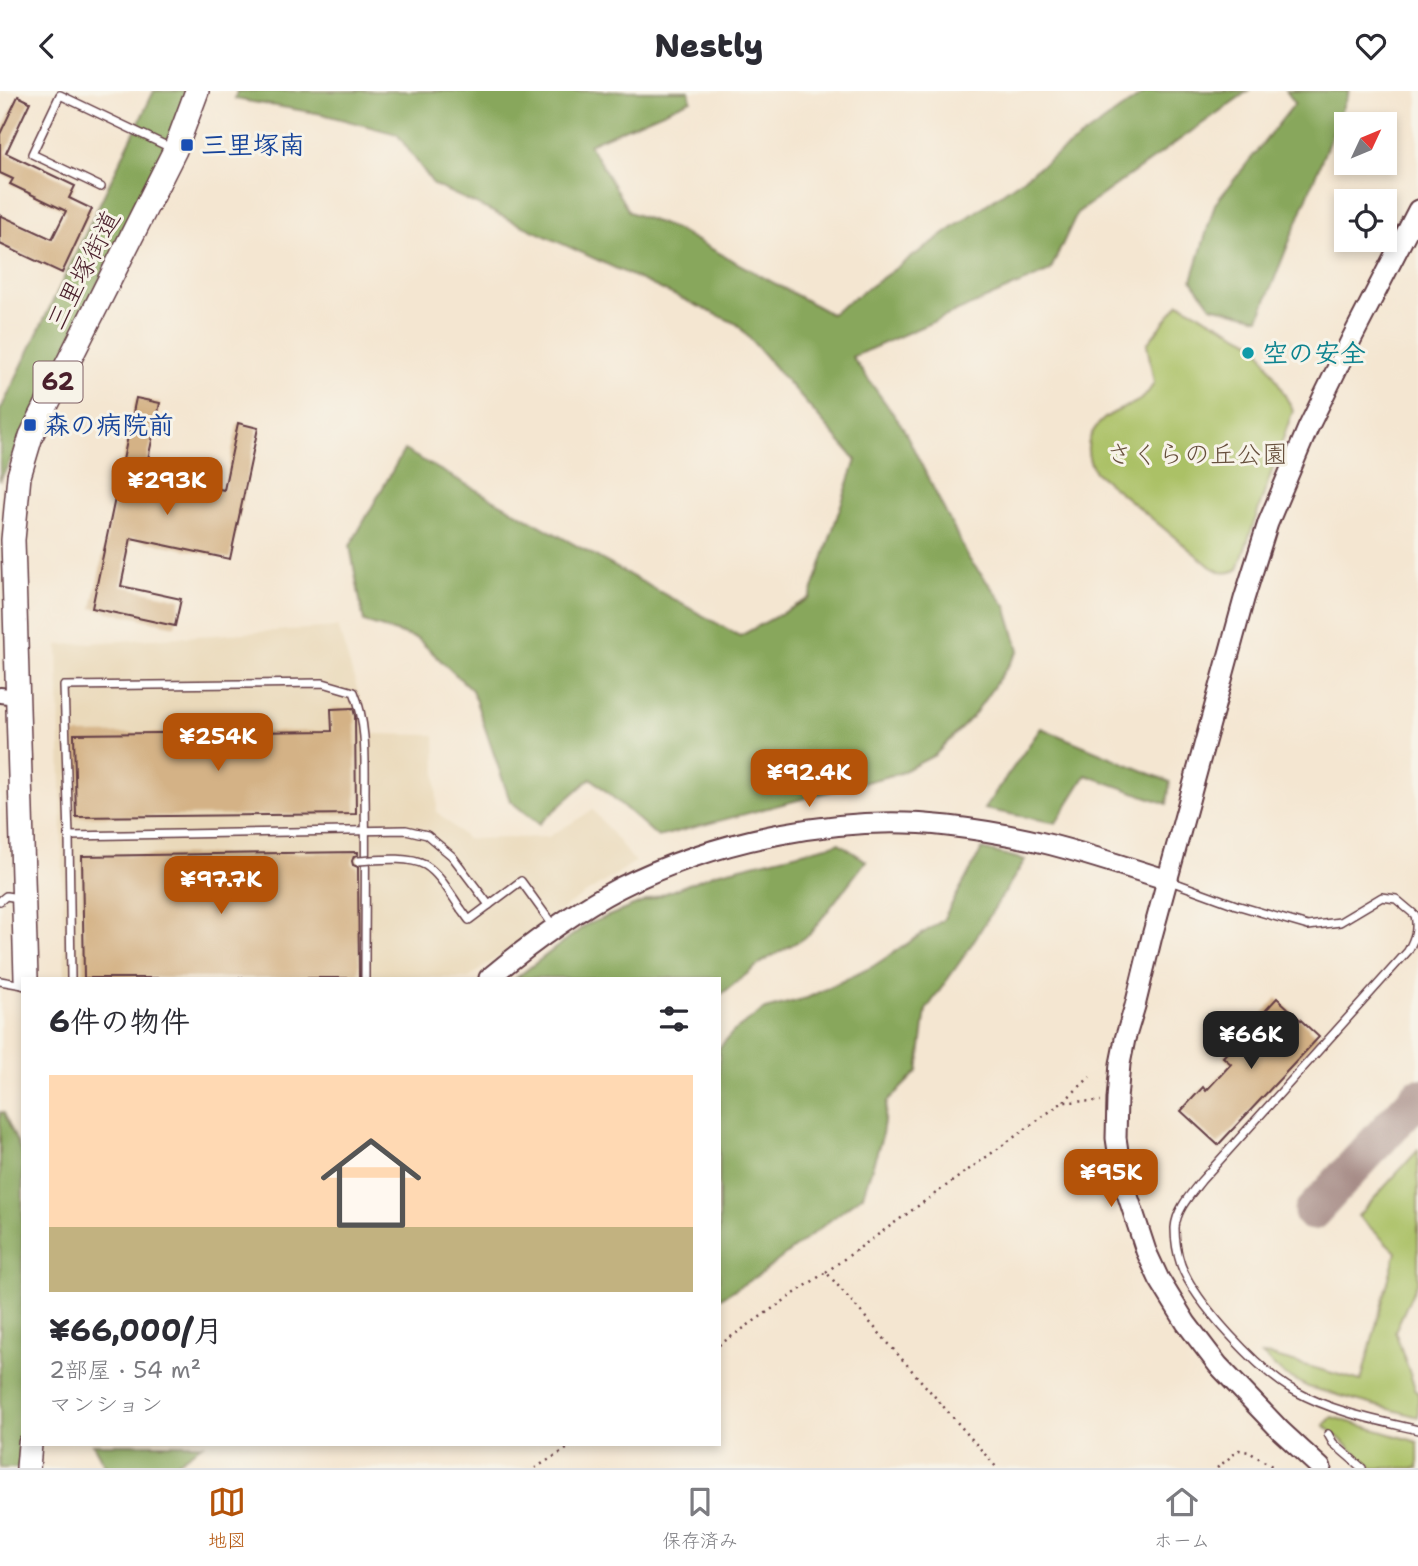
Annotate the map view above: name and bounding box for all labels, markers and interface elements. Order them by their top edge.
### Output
text: Nestly [654,24,764,67]
icon: back [28,27,66,65]
icon: heart [1352,27,1390,65]
north arrow [1334,112,1396,175]
map controls [1334,112,1397,252]
place label: 三里塚南 [201,127,305,162]
marker: 三里塚南 [179,137,195,153]
button: locate [1334,189,1397,252]
street label: 三里塚街道 [37,204,128,336]
place label: 空の安全 [1262,335,1366,370]
marker: 空の安全 [1240,345,1256,361]
road number: 62 [34,361,82,403]
place label: 森の病院前 [44,407,174,442]
marker: 森の病院前 [22,417,38,433]
park label: さくらの丘公園 [1106,436,1288,471]
pin: ¥293K [118,457,216,517]
text: ¥293K [128,465,206,495]
pin: ¥254K [169,713,267,773]
text: ¥254K [179,721,257,751]
pin: ¥92.4K [752,749,866,809]
text: ¥92.4K [767,757,851,787]
pin: ¥97.7K [164,857,278,916]
text: ¥97.7K [180,864,262,894]
icon: filters [655,1000,693,1038]
text: 6件の物件 [49,1001,190,1042]
pin: ¥66K [1210,1011,1292,1071]
text: ¥66K [1219,1019,1283,1049]
icon: home [308,1120,434,1246]
pin: ¥95K [1070,1149,1152,1209]
text: ¥95K [1080,1157,1142,1187]
text: ¥66,000/月 [49,1310,223,1351]
text: 2部屋 · 54 m² [49,1355,201,1385]
text: マンション [49,1389,163,1419]
tab: 地図 [208,1483,246,1553]
tab: 保存済み [662,1483,738,1553]
tab: ホーム [1154,1483,1210,1553]

